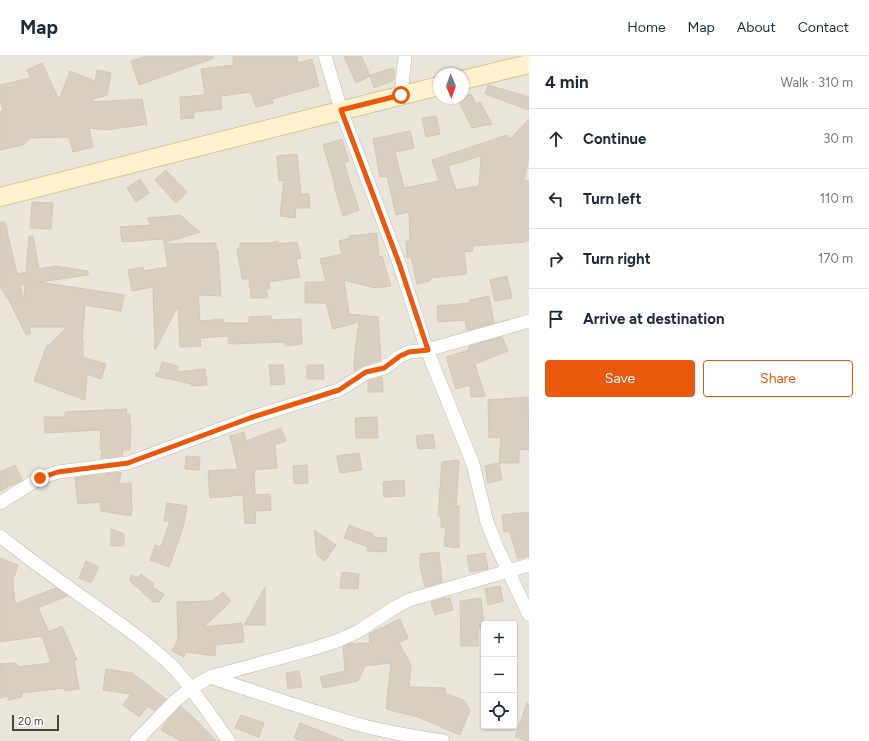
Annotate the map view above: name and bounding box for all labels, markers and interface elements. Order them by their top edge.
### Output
text: Map [20,16,58,39]
text: Home [627,19,666,36]
text: Map [688,19,715,36]
text: About [737,19,776,36]
text: Contact [798,19,849,36]
north arrow [433,68,469,104]
text: 4 min [545,72,589,92]
text: Walk · 310 m [780,75,853,90]
route start [392,86,410,104]
icon: ahead [545,128,567,150]
text: Continue [583,130,646,148]
text: 30 m [823,131,853,146]
icon: left [545,188,567,210]
text: Turn left [583,190,641,208]
text: 110 m [820,191,853,206]
icon: right [545,248,567,270]
text: Turn right [583,250,651,268]
text: 170 m [818,251,853,266]
icon: arrive [545,308,567,330]
text: Arrive at destination [583,310,724,328]
button: Save [545,360,695,397]
button: Share [703,360,853,397]
route end [31,469,49,487]
map controls [481,621,517,729]
button: + [481,621,517,657]
button: − [481,657,517,693]
button: locate [481,693,517,729]
scale bar [12,713,59,732]
text: 20 m [18,715,43,728]

